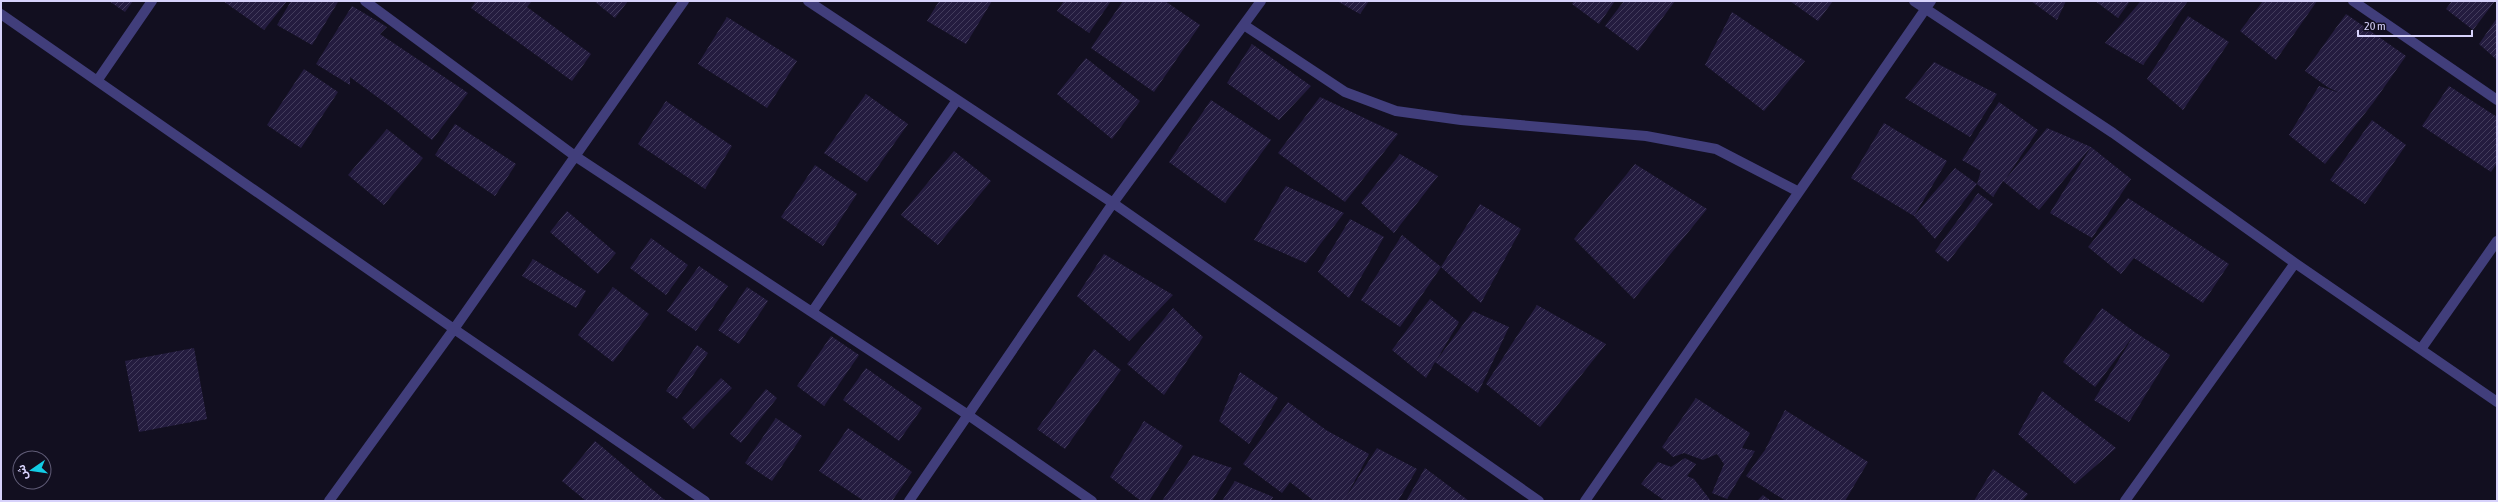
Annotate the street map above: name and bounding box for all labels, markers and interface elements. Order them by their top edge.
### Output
scale bar [2358,12,2472,38]
text: 20 m [2364,19,2386,33]
north arrow [12,450,52,490]
text: ش [15,463,31,481]

